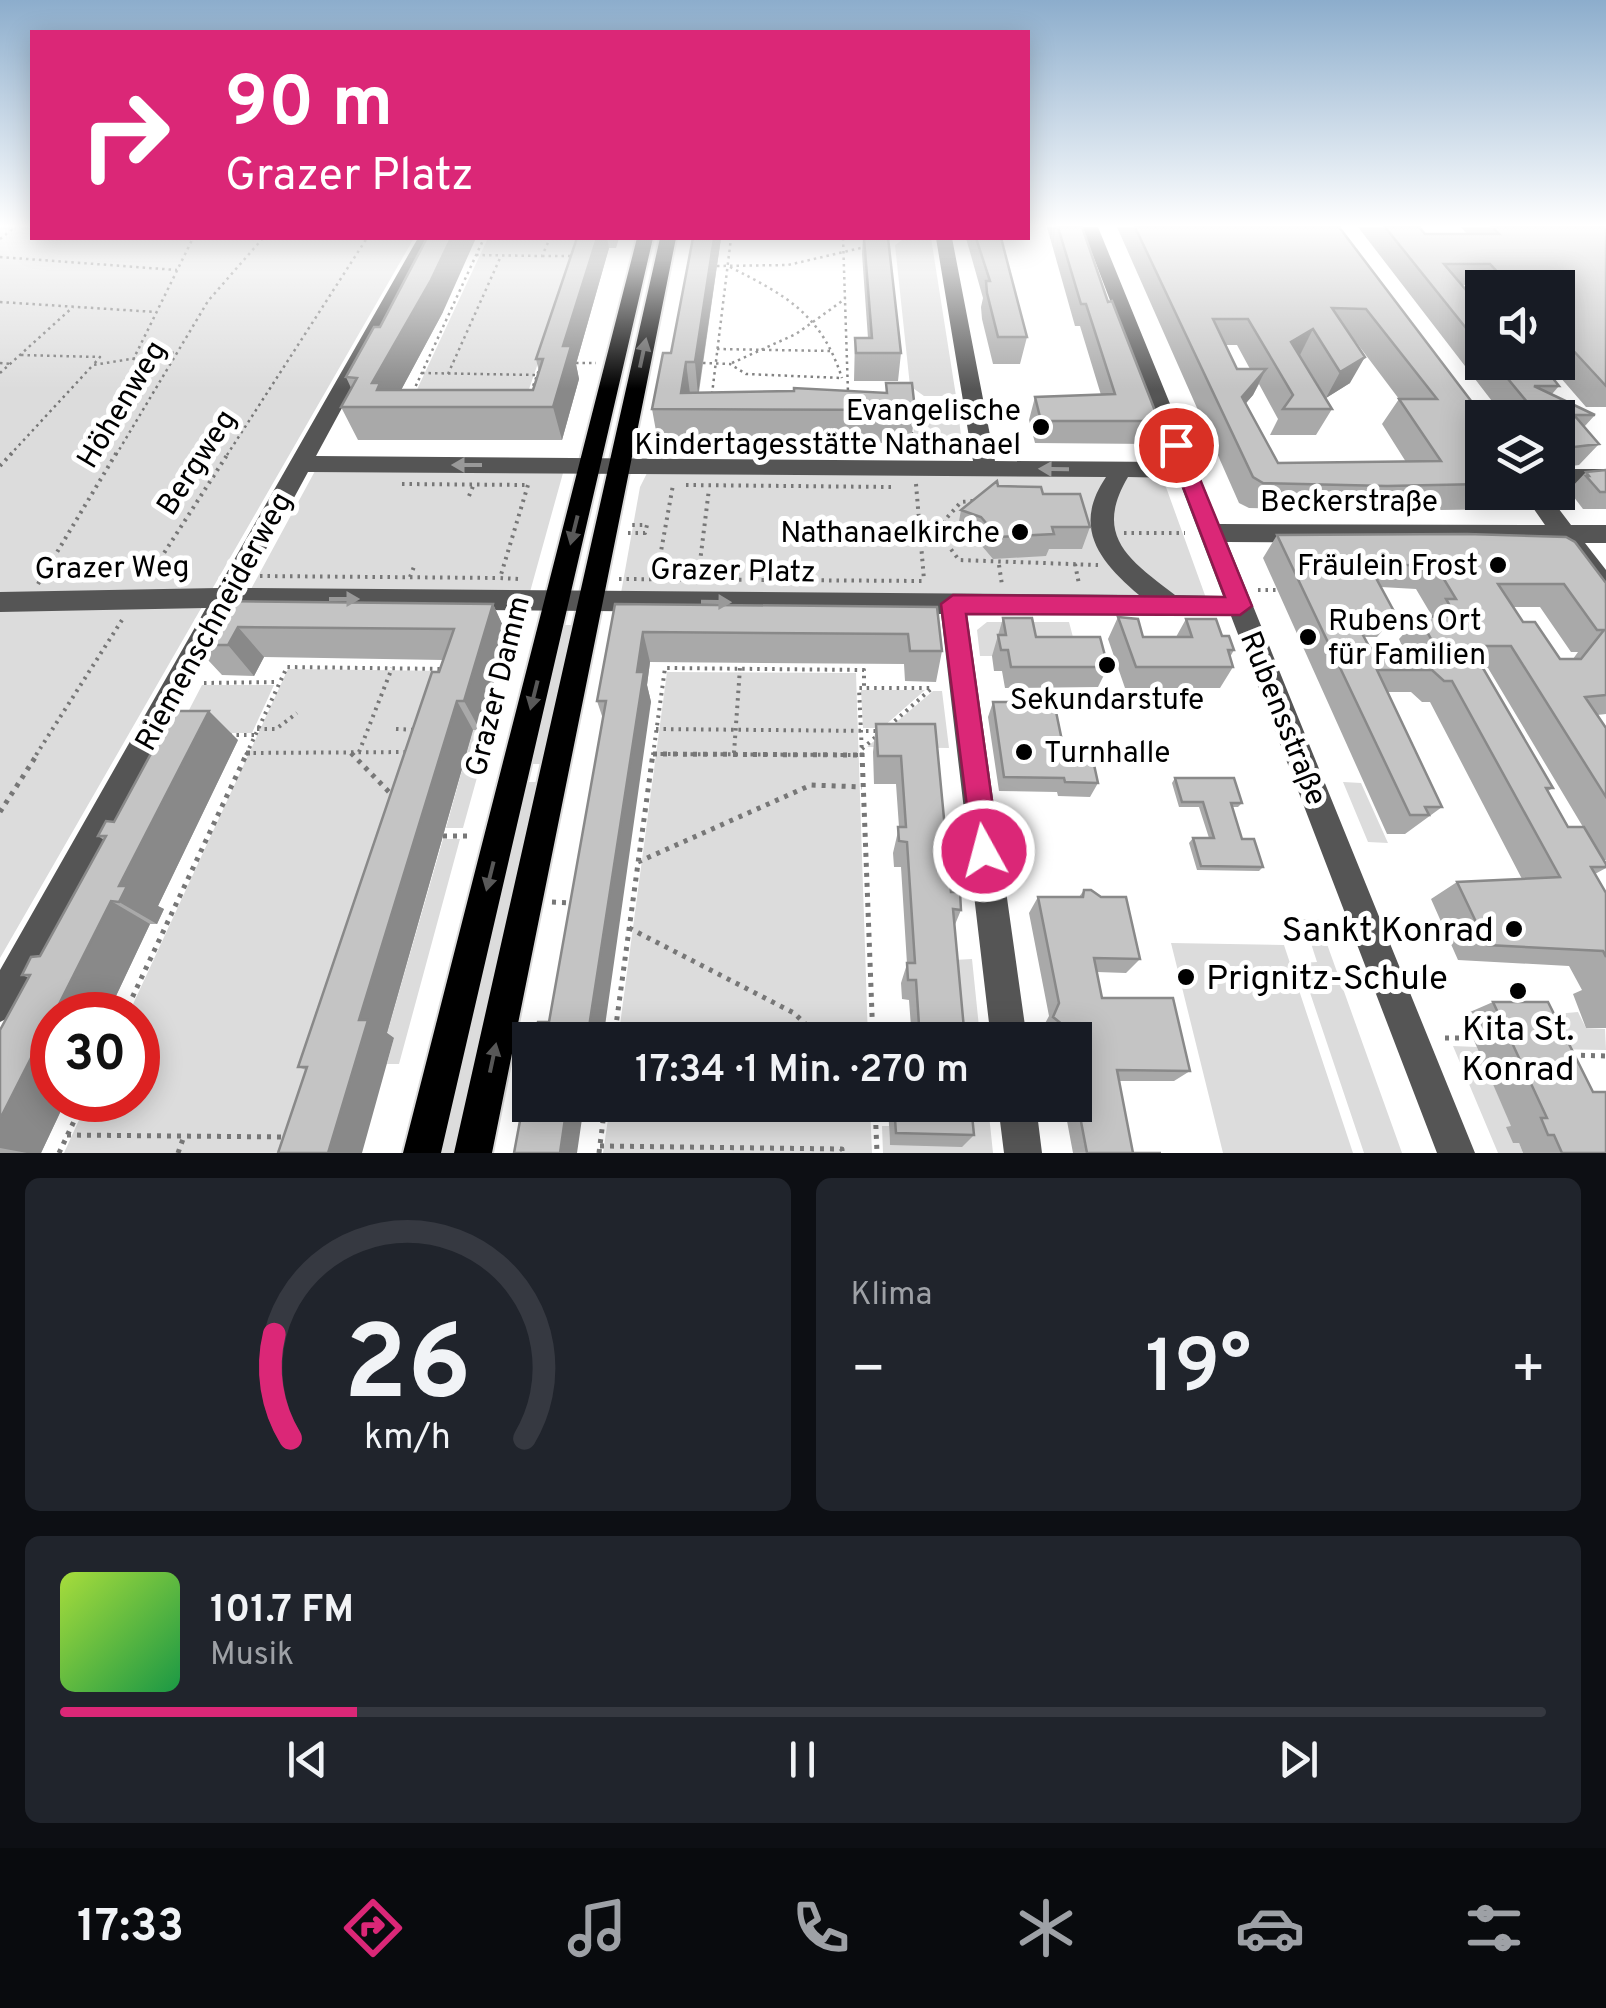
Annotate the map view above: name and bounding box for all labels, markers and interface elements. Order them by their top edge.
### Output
text: 90 m [225,62,393,151]
icon: right [60,70,190,200]
text: Grazer Platz [225,149,474,206]
map controls [1465,270,1575,510]
button: sound [1465,270,1575,380]
street label: Höhenweg [71,335,176,476]
one-way arrow [636,337,651,368]
place label: Evangelische Kindertagesstätte Nathanael [634,394,1021,465]
button: layers [1465,400,1575,510]
street label: Bergweg [150,403,246,523]
pin [1134,403,1219,488]
marker: Evangelische Kindertagesstätte Nathanael [1030,416,1052,438]
icon: arrive [1149,418,1204,473]
one-way arrow [451,457,483,473]
one-way arrow [1037,461,1069,477]
street label: Beckerstraße [1260,485,1438,522]
street label: Riemenschneiderweg [129,486,302,758]
one-way arrow [566,515,581,546]
place label: Nathanaelkirche [780,516,1000,553]
marker: Nathanaelkirche [1009,521,1031,543]
place label: Fräulein Frost [1297,549,1478,586]
street label: Grazer Weg [34,550,190,589]
street label: Grazer Platz [650,553,816,592]
marker: Fräulein Frost [1487,554,1509,576]
one-way arrow [328,591,360,607]
street label: Grazer Damm [459,592,540,781]
one-way arrow [701,594,733,610]
place label: Rubens Ort für Familien [1328,604,1486,675]
street label: Rubensstraße [1230,626,1333,811]
marker: Rubens Ort für Familien [1297,626,1319,648]
marker: Sekundarstufe [1096,654,1118,676]
one-way arrow [526,680,541,711]
place label: Sekundarstufe [1010,683,1204,720]
place label: Turnhalle [1044,736,1170,773]
marker: Turnhalle [1013,741,1035,763]
position arrow [932,799,1036,903]
one-way arrow [482,861,497,892]
place label: Sankt Konrad [1282,910,1494,954]
marker: Sankt Konrad [1503,918,1525,940]
place label: Prignitz-Schule [1206,958,1448,1002]
marker: Prignitz-Schule [1175,966,1197,988]
marker: Kita St. Konrad [1507,980,1529,1002]
speed limit sign: 30 [30,992,160,1122]
place label: Kita St. Konrad [1461,1009,1575,1093]
one-way arrow [486,1042,502,1073]
text: 17:34 · 1 Min. · 270 m [635,1047,969,1096]
text: Klima [851,1276,932,1316]
text: 26 [344,1304,472,1436]
text: 19° [1145,1324,1251,1419]
text: − [851,1337,886,1407]
text: + [1511,1337,1546,1407]
text: km/h [364,1416,451,1462]
text: 101.7 FM [210,1587,354,1636]
text: Musik [210,1636,294,1676]
icon: previous [280,1732,335,1787]
icon: pause [775,1732,830,1787]
icon: next [1271,1732,1326,1787]
icon: directions [338,1893,408,1963]
icon: music [562,1893,632,1963]
icon: phone [786,1893,856,1963]
icon: climate [1011,1893,1081,1963]
icon: car [1235,1893,1305,1963]
icon: filters [1459,1893,1529,1963]
text: 17:33 [77,1900,184,1957]

